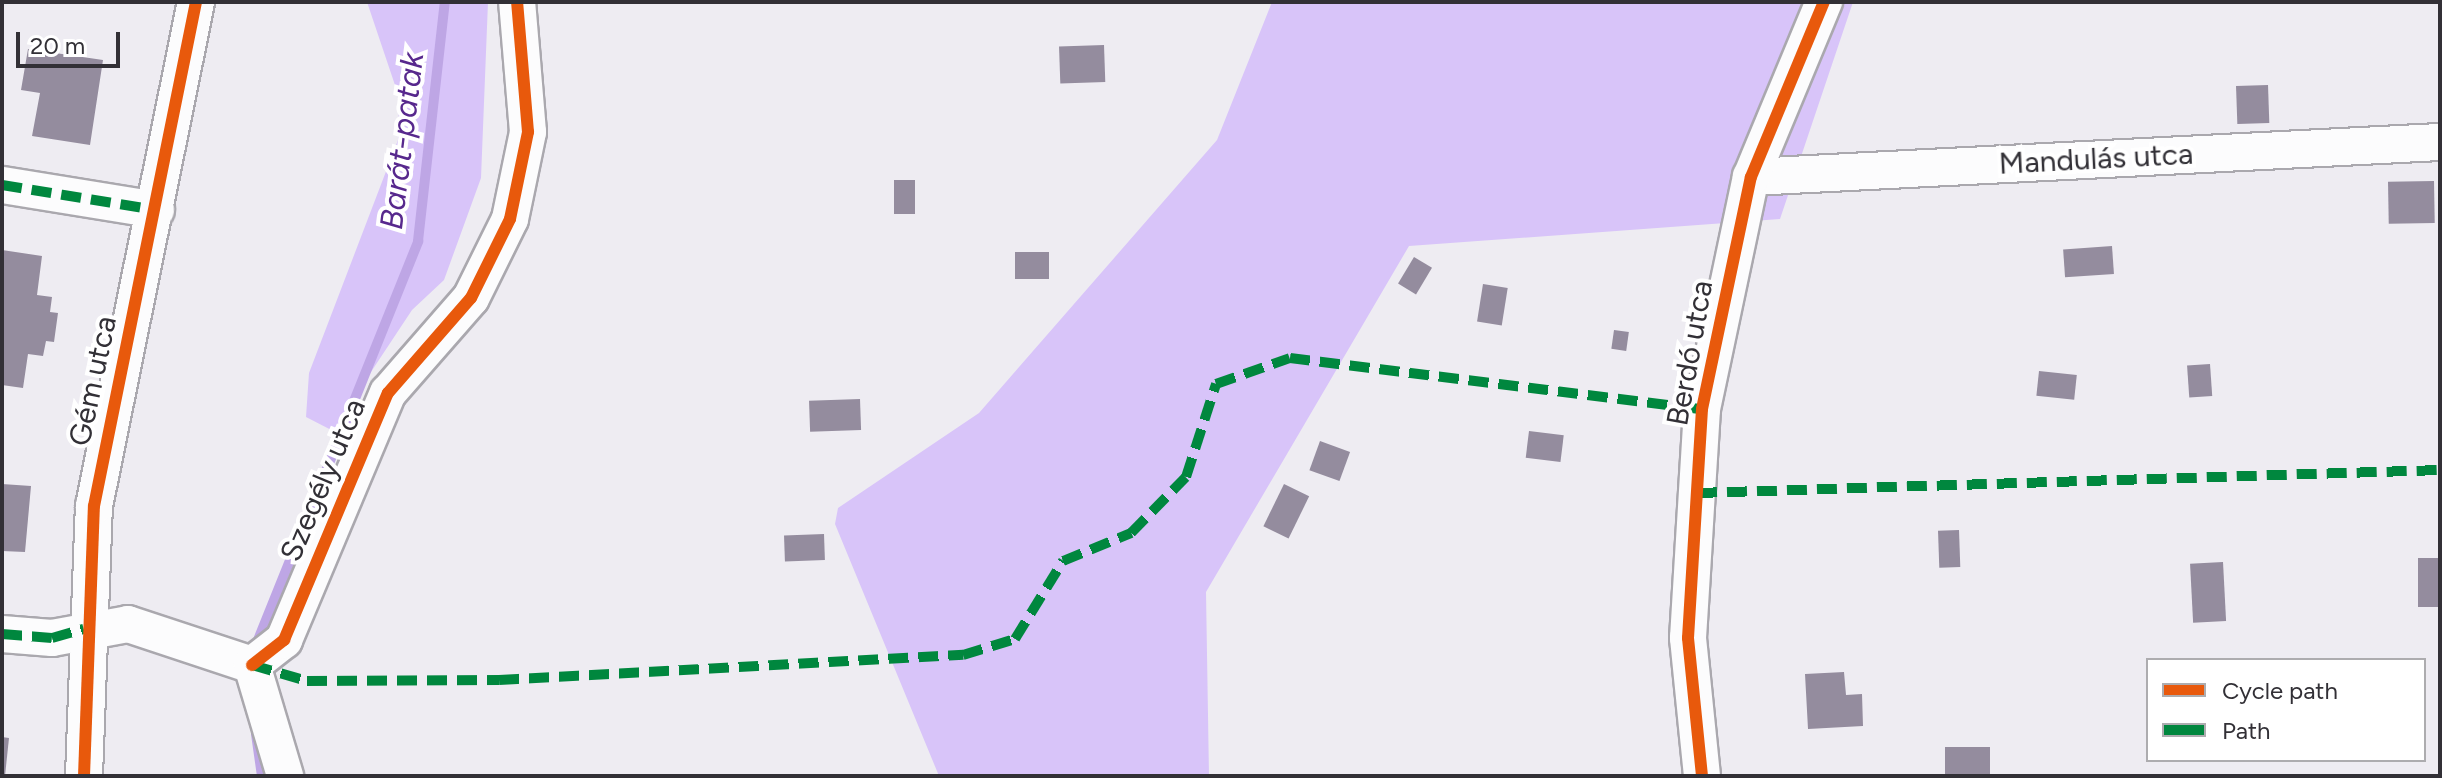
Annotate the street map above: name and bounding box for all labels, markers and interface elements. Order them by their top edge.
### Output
scale bar [20,16,124,66]
text: 20 m [30,31,85,60]
water label: Barát-patak [372,50,432,232]
street label: Mandulás utca [1998,136,2194,182]
street label: Berdó utca [1660,278,1720,428]
street label: Gém utca [62,313,124,449]
street label: Szegély utca [273,393,373,567]
legend [2146,658,2426,762]
text: Cycle path [2222,676,2338,705]
text: Path [2222,716,2270,745]

